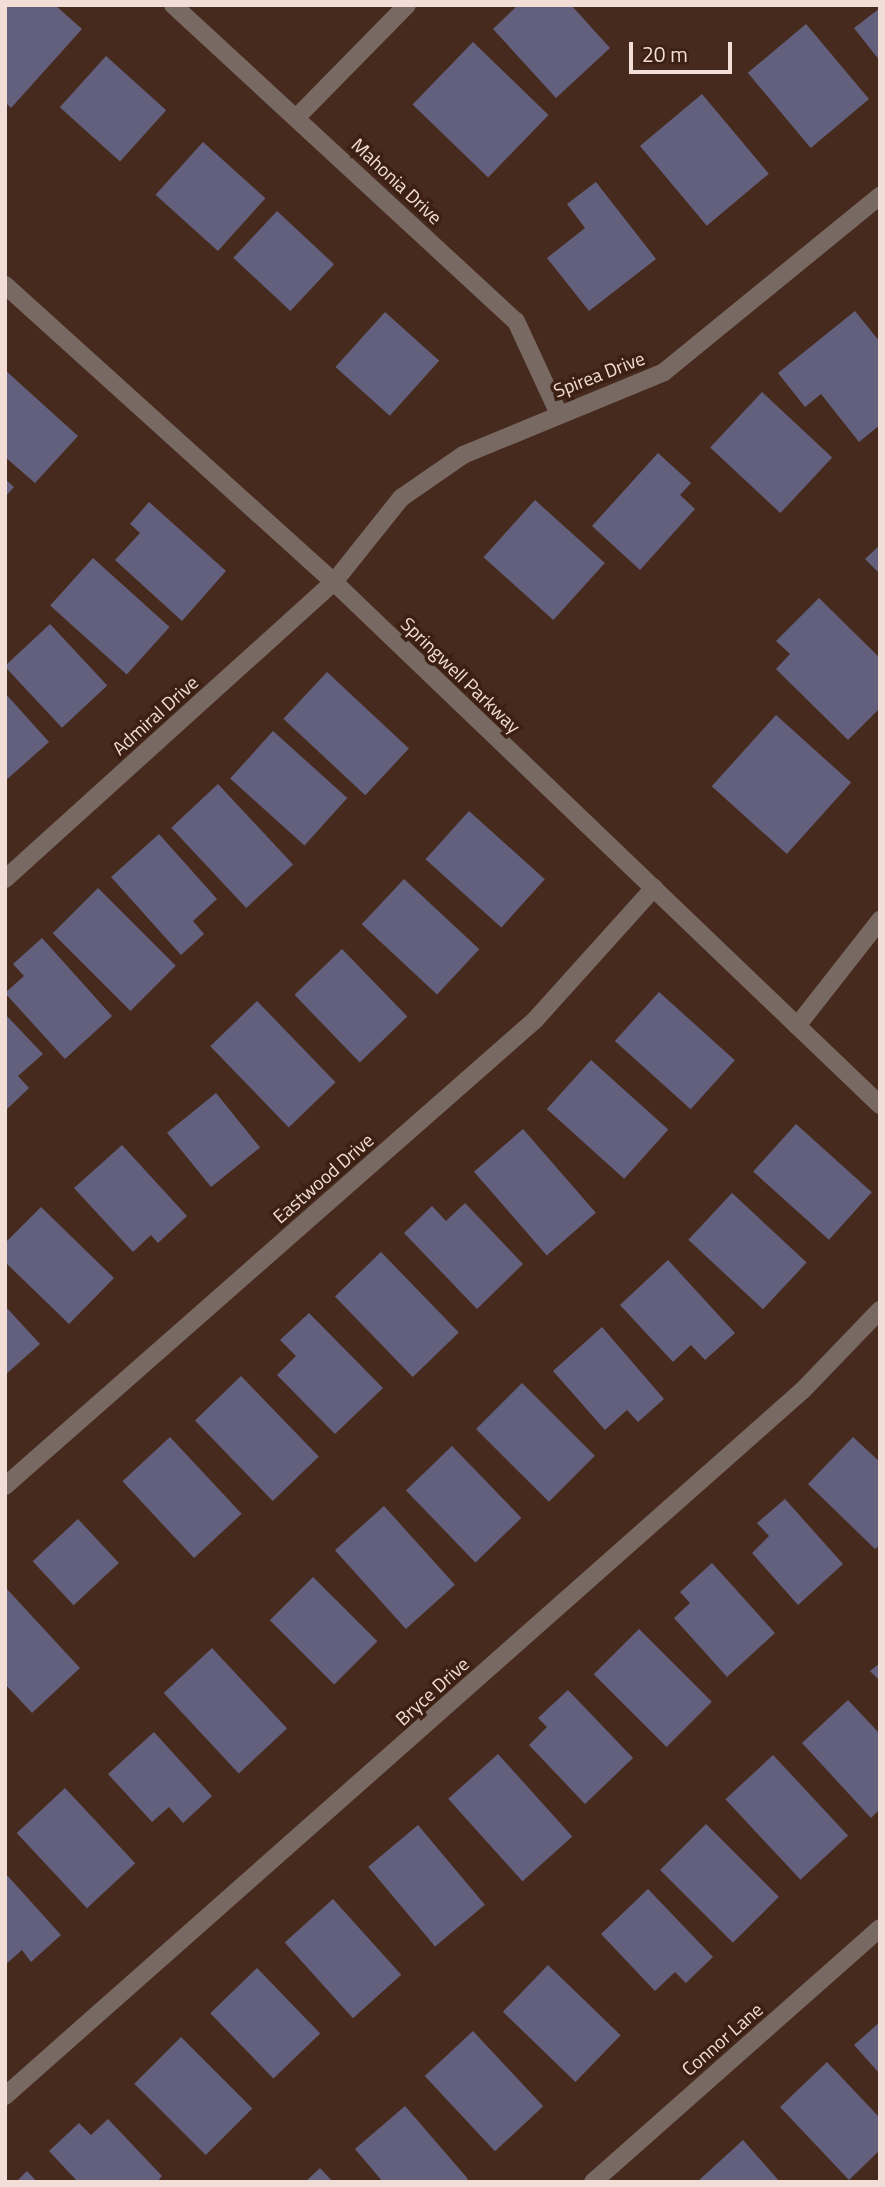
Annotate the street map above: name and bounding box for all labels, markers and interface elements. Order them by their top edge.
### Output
scale bar [633,28,736,72]
text: 20 m [642,38,688,70]
street label: Mahonia Drive [347,133,447,229]
street label: Spirea Drive [550,346,648,402]
street label: Springwell Parkway [397,612,525,738]
street label: Admiral Drive [107,671,203,759]
street label: Eastwood Drive [268,1128,378,1228]
street label: Bryce Drive [391,1652,473,1730]
street label: Connor Lane [677,1998,767,2080]

